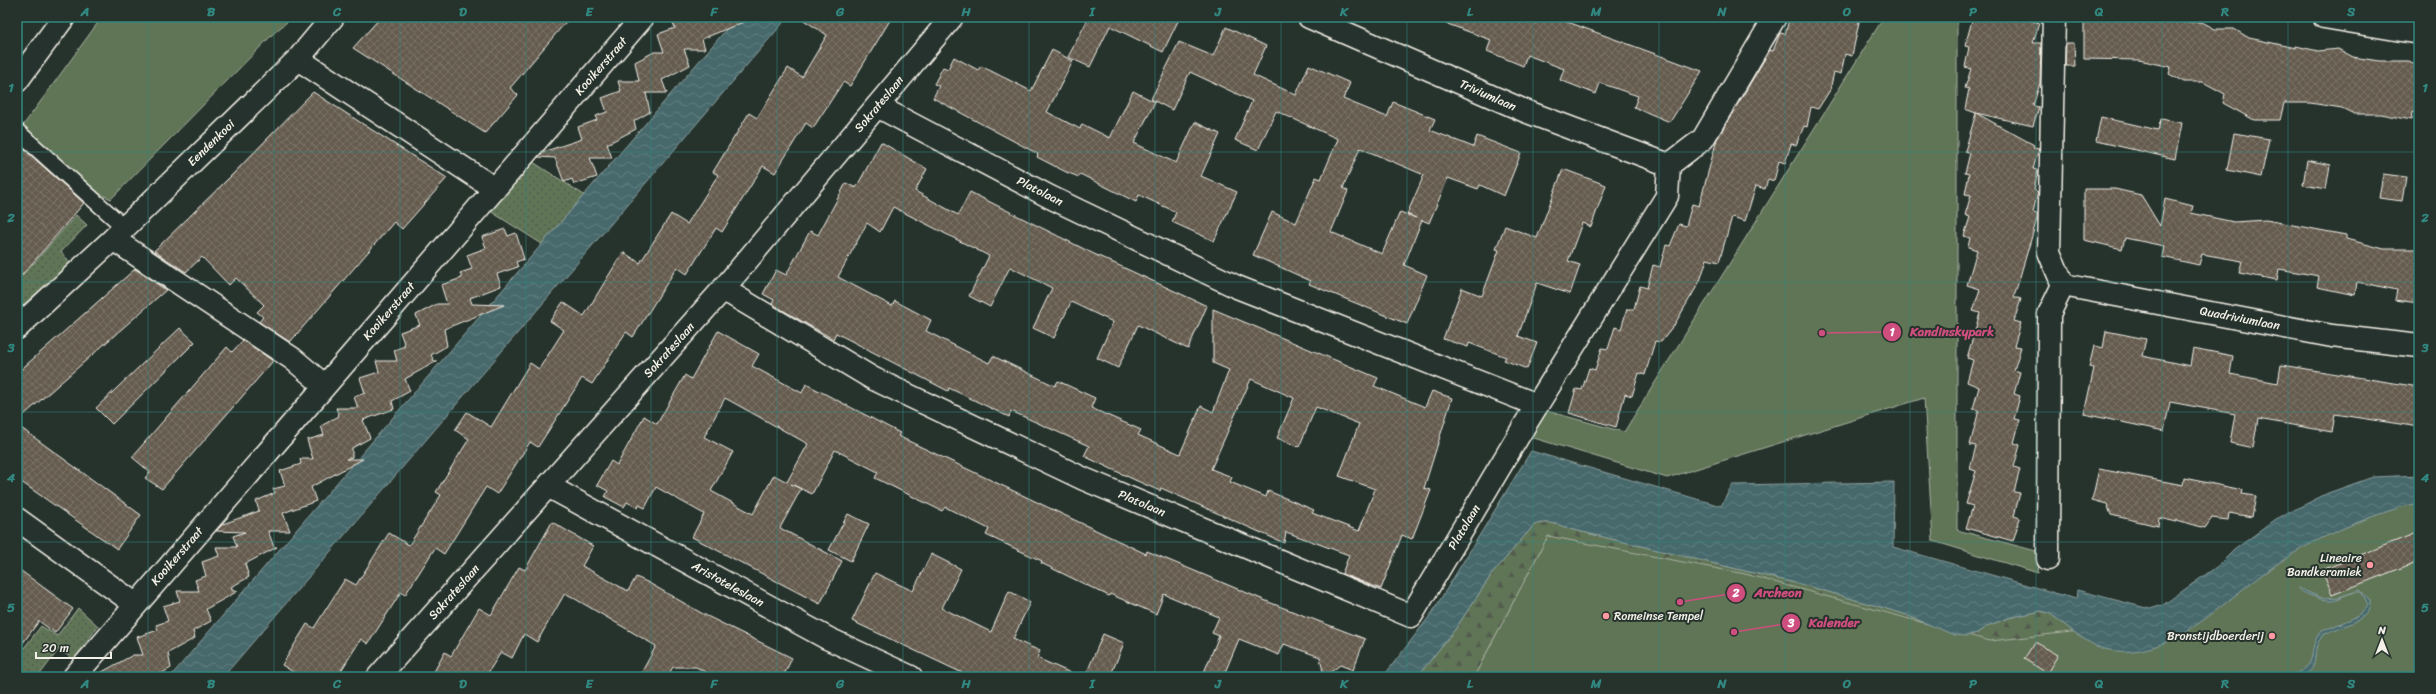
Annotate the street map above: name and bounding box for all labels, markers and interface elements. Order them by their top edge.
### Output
text: A [80,0,89,23]
text: B [207,0,216,23]
text: C [332,0,342,23]
text: D [459,0,467,23]
text: E [585,0,594,23]
text: F [709,0,718,23]
text: G [835,0,845,23]
text: H [960,0,971,23]
text: I [1088,0,1096,23]
text: J [1214,0,1222,23]
text: K [1339,0,1349,23]
text: L [1467,0,1474,23]
text: M [1590,0,1602,23]
text: N [1716,0,1727,23]
text: O [1842,0,1852,23]
text: P [1969,0,1977,23]
text: Q [2094,0,2104,23]
text: R [2220,0,2229,23]
text: S [2346,0,2356,23]
street label: Kooikerstraat [569,31,634,100]
street label: Sokrateslaan [848,70,910,138]
street label: Triviumlaan [1456,73,1520,118]
text: 1 [8,76,14,99]
text: 1 [2422,76,2428,99]
street label: Eendenkooi [182,114,241,172]
street label: Platolaan [1013,170,1068,212]
text: 2 [6,206,15,229]
text: 2 [2420,206,2429,229]
street label: Kooikerstraat [357,276,422,345]
street label: Quadriviumlaan [2198,299,2282,337]
street label: Sokrateslaan [638,317,701,383]
callout: Kandinskypark [1882,319,2002,344]
text: Kandinskypark [1909,320,1994,343]
text: 1 [1889,321,1895,343]
text: 3 [6,336,15,359]
text: 3 [2420,336,2429,359]
text: 4 [6,466,16,489]
text: 4 [2420,466,2430,489]
street label: Platolaan [1115,483,1170,523]
street label: Platolaan [1442,499,1487,554]
street label: Kooikerstraat [145,521,210,590]
place label: Lineaire Bandkeramiek [2287,547,2362,583]
street label: Aristoteleslaan [687,554,769,613]
street label: Sokrateslaan [423,559,486,625]
marker: Lineaire Bandkeramiek [2365,560,2375,570]
callout: Archeon [1726,580,1810,605]
text: Archeon [1753,581,1803,604]
text: 2 [1732,582,1740,604]
text: 5 [7,596,15,619]
text: 5 [2421,596,2429,619]
place label: Romeinse Tempel [1614,605,1704,627]
callout: Kalender [1781,610,1867,635]
marker: Romeinse Tempel [1601,611,1611,621]
text: Kalender [1808,611,1861,634]
text: 3 [1787,612,1795,634]
north arrow [2362,620,2402,660]
text: N [2377,621,2386,640]
place label: Bronstijdboerderij [2167,625,2264,647]
marker: Bronstijdboerderij [2267,631,2277,641]
scale bar [36,634,111,660]
text: 20 m [42,637,69,659]
text: A [80,672,89,694]
text: B [207,672,216,694]
text: C [332,672,342,694]
text: D [459,672,467,694]
text: E [585,672,594,694]
text: F [709,672,718,694]
text: G [835,672,845,694]
text: H [960,672,971,694]
text: I [1088,672,1096,694]
text: J [1214,672,1222,694]
text: K [1339,672,1349,694]
text: L [1467,672,1474,694]
text: M [1590,672,1602,694]
text: N [1716,672,1727,694]
text: O [1842,672,1852,694]
text: P [1969,672,1977,694]
text: Q [2094,672,2104,694]
text: R [2220,672,2229,694]
text: S [2346,672,2356,694]

